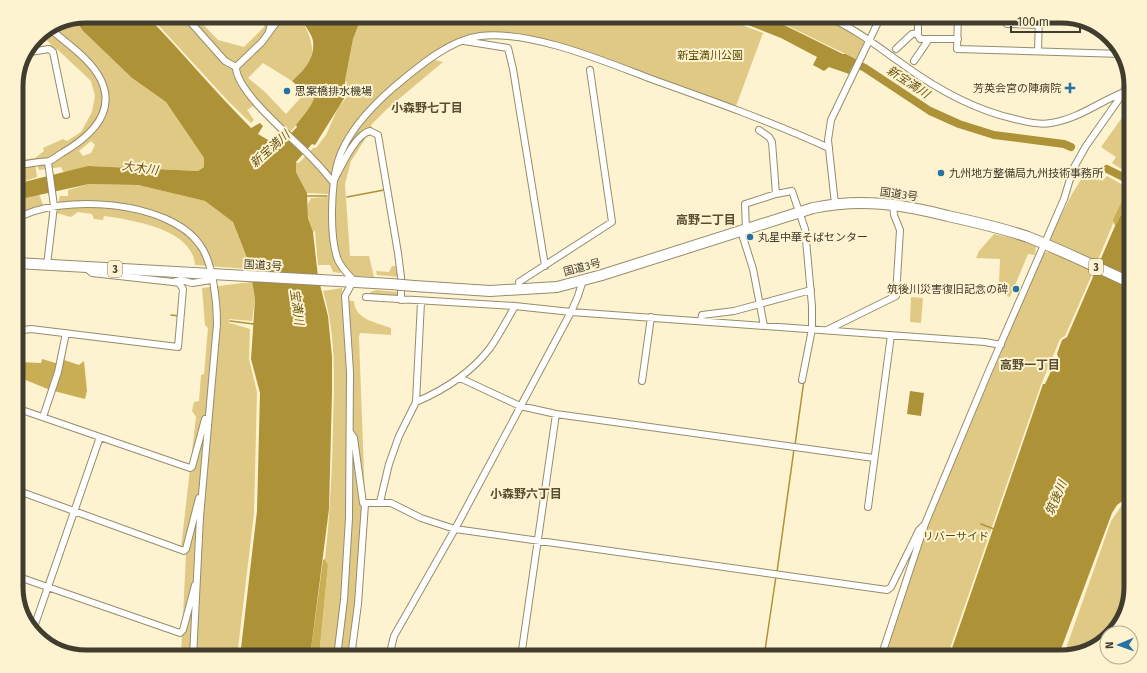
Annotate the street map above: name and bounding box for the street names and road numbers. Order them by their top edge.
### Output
street label: 国道3号 [879,185,919,204]
street label: 国道3号 [562,256,602,279]
street label: 国道3号 [243,258,283,273]
road number: 3 [1089,259,1103,275]
road number: 3 [108,261,122,277]

